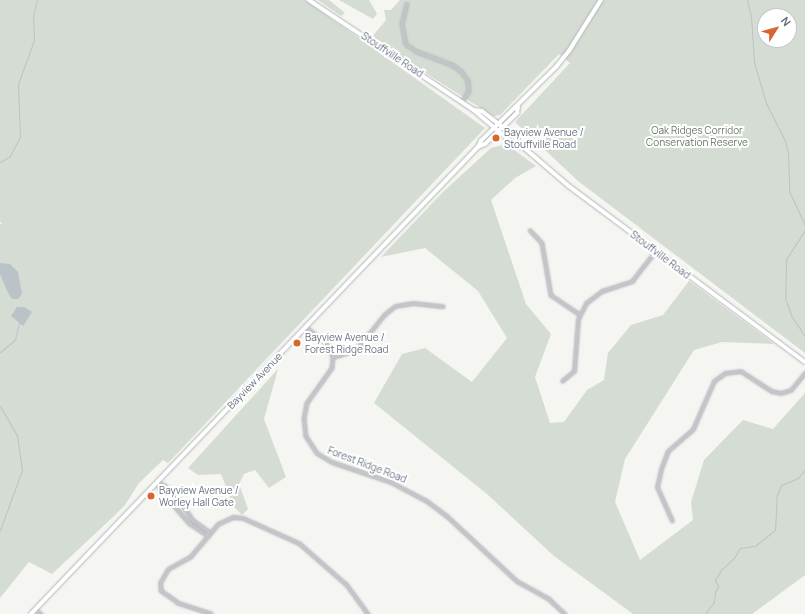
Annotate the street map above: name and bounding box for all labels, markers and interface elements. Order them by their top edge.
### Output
north arrow [757,8,797,48]
text: N [778,13,795,29]
street label: Stouffville Road [359,30,425,80]
park label: Oak Ridges Corridor Conservation Reserve [646,124,748,148]
place label: Bayview Avenue / Stouffville Road [504,126,584,150]
marker: Bayview Avenue / Stouffville Road [491,133,501,143]
street label: Stouffville Road [628,229,692,281]
place label: Bayview Avenue / Forest Ridge Road [305,331,388,354]
marker: Bayview Avenue / Forest Ridge Road [292,338,302,348]
street label: Bayview Avenue [225,350,285,412]
street label: Forest Ridge Road [326,444,408,486]
place label: Bayview Avenue / Worley Hall Gate [159,484,239,508]
marker: Bayview Avenue / Worley Hall Gate [146,491,156,501]

